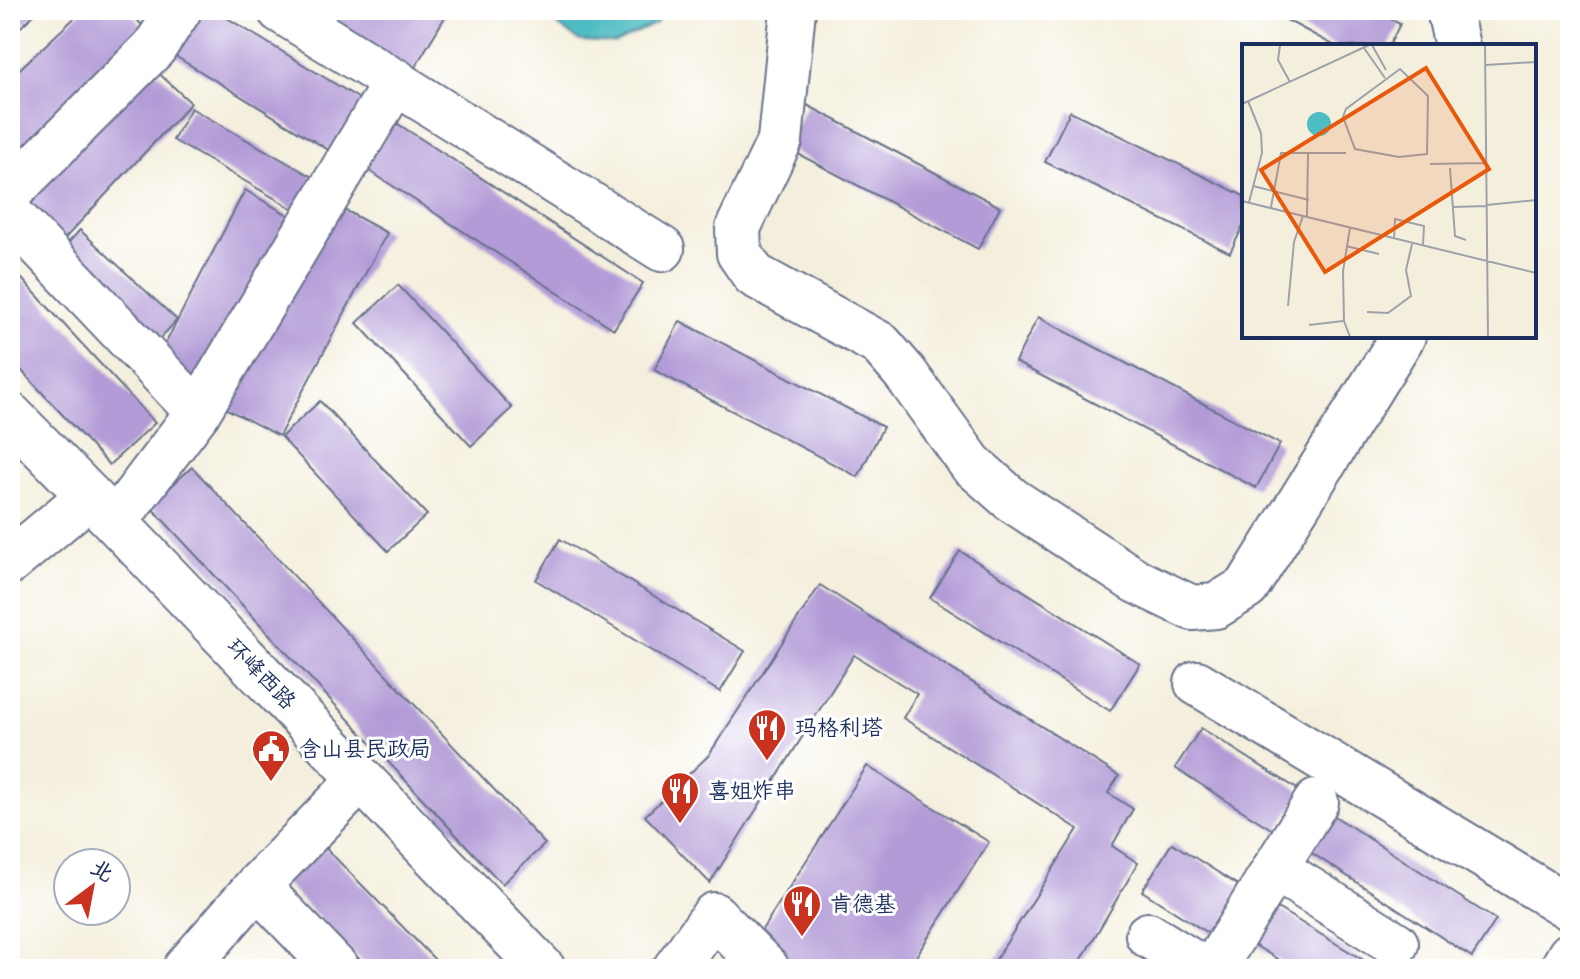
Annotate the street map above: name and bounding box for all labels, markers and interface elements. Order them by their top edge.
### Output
inset map [1242,44,1536,338]
street label: 环峰西路 [221,633,301,715]
restaurant icon: 玛格利塔 [746,707,788,762]
place label: 玛格利塔 [795,715,883,741]
public building icon: 含山县民政局 [250,728,292,783]
place label: 含山县民政局 [299,736,431,762]
restaurant icon: 喜姐炸串 [659,770,701,825]
place label: 喜姐炸串 [708,778,796,804]
north arrow [52,847,132,927]
text: 北 [86,854,118,888]
restaurant icon: 肯德基 [781,883,823,938]
place label: 肯德基 [830,891,896,917]

